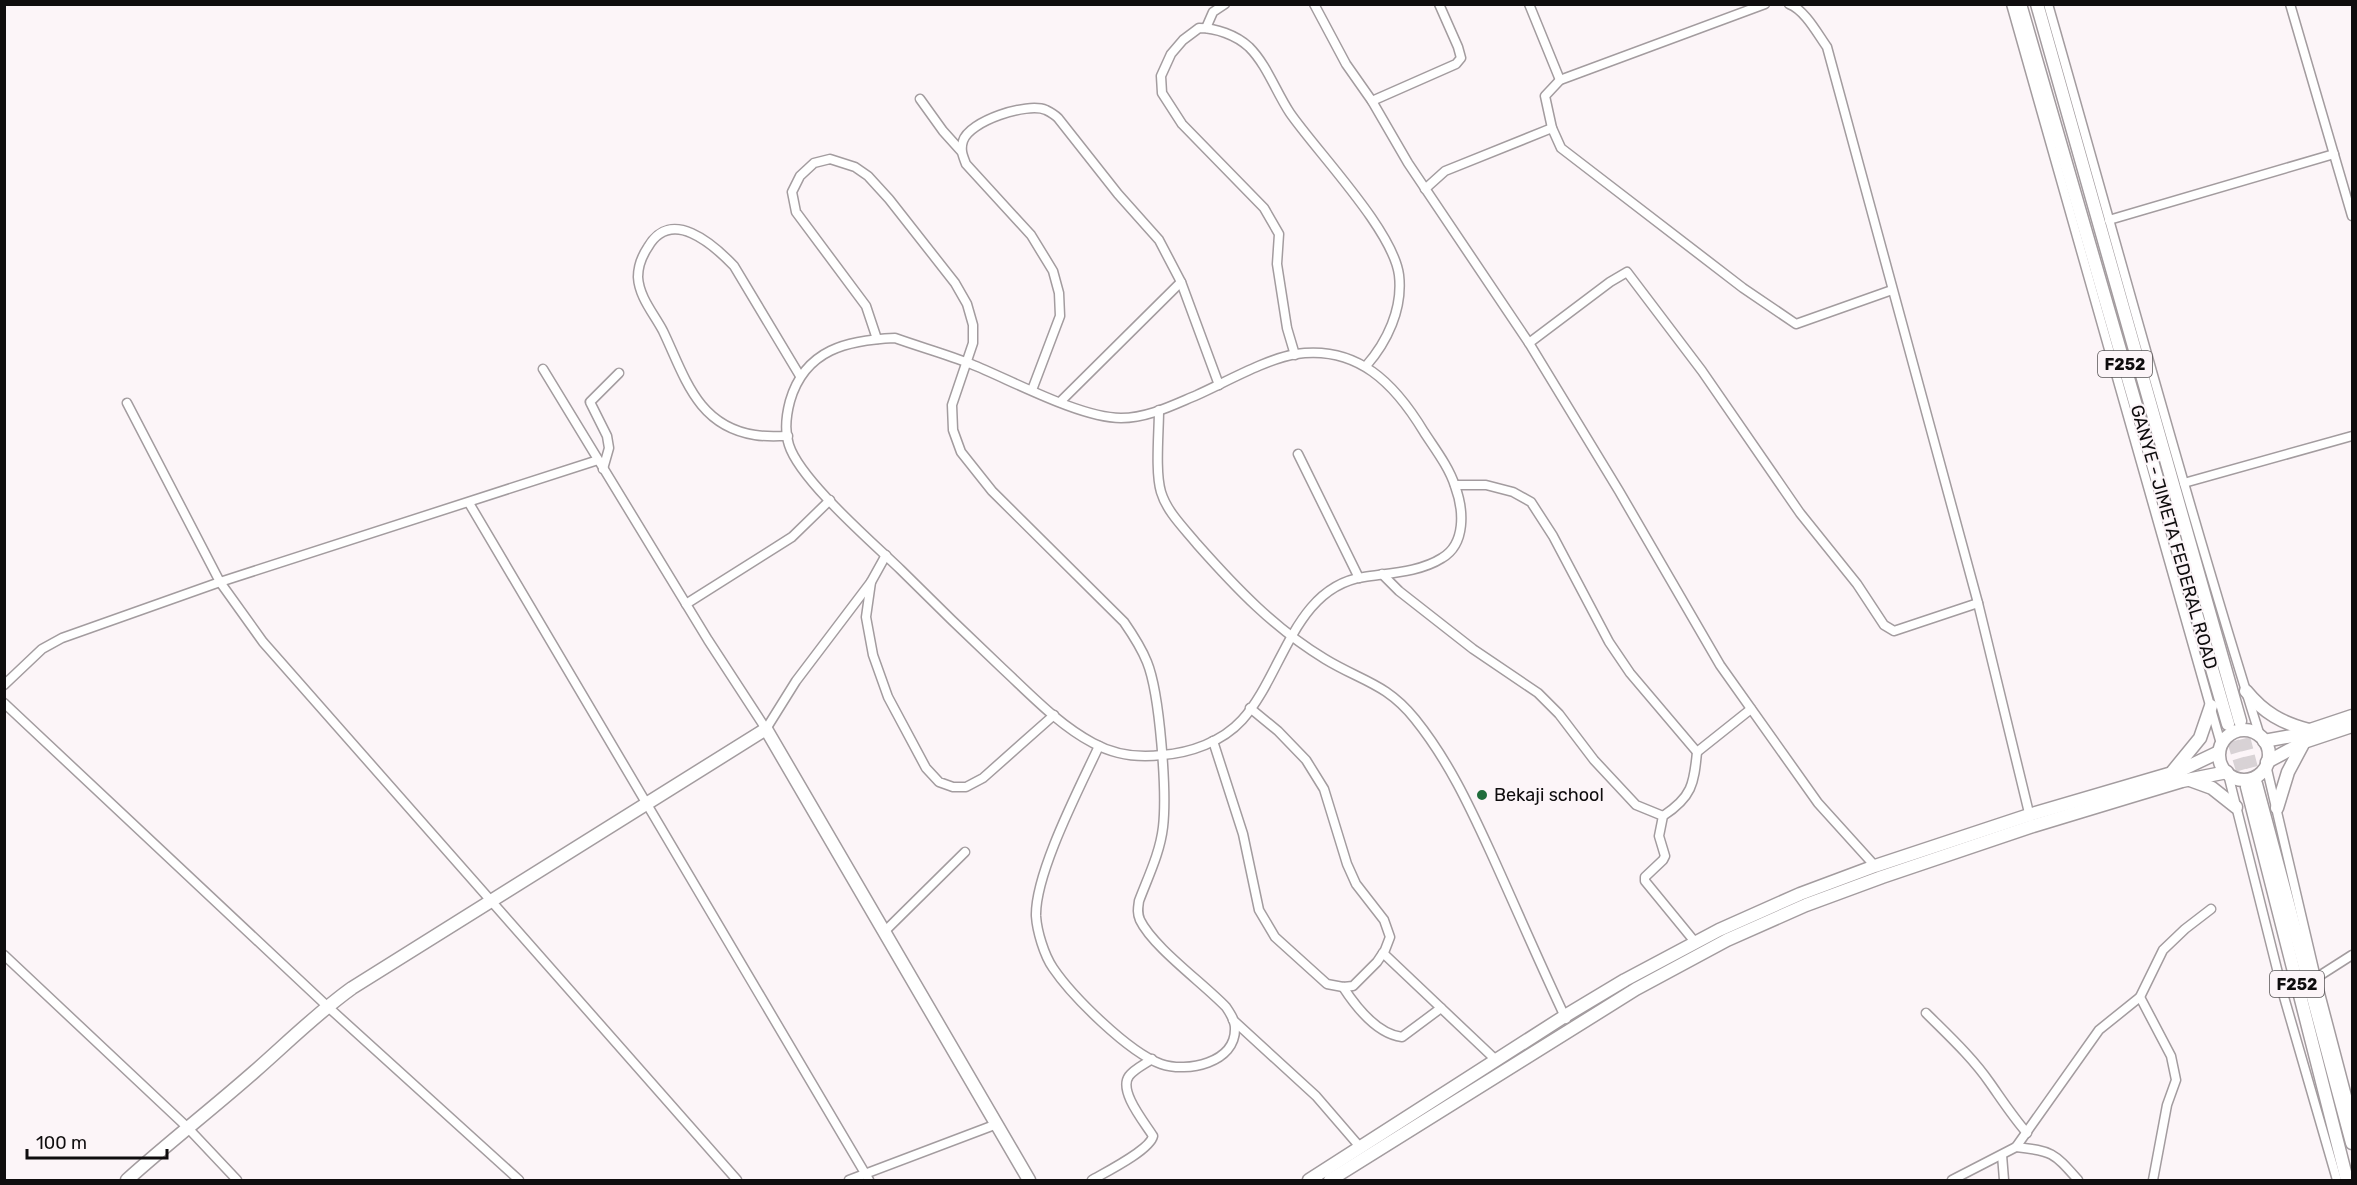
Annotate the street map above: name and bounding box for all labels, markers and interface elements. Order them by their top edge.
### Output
road number: F252 [2098,351,2152,377]
street label: GANYE - JIMETA FEDERAL ROAD [2126,402,2222,672]
place label: Bekaji school [1494,784,1604,806]
marker: Bekaji school [1475,788,1489,802]
road number: F252 [2270,971,2324,997]
scale bar [27,1122,166,1160]
text: 100 m [36,1132,87,1154]

